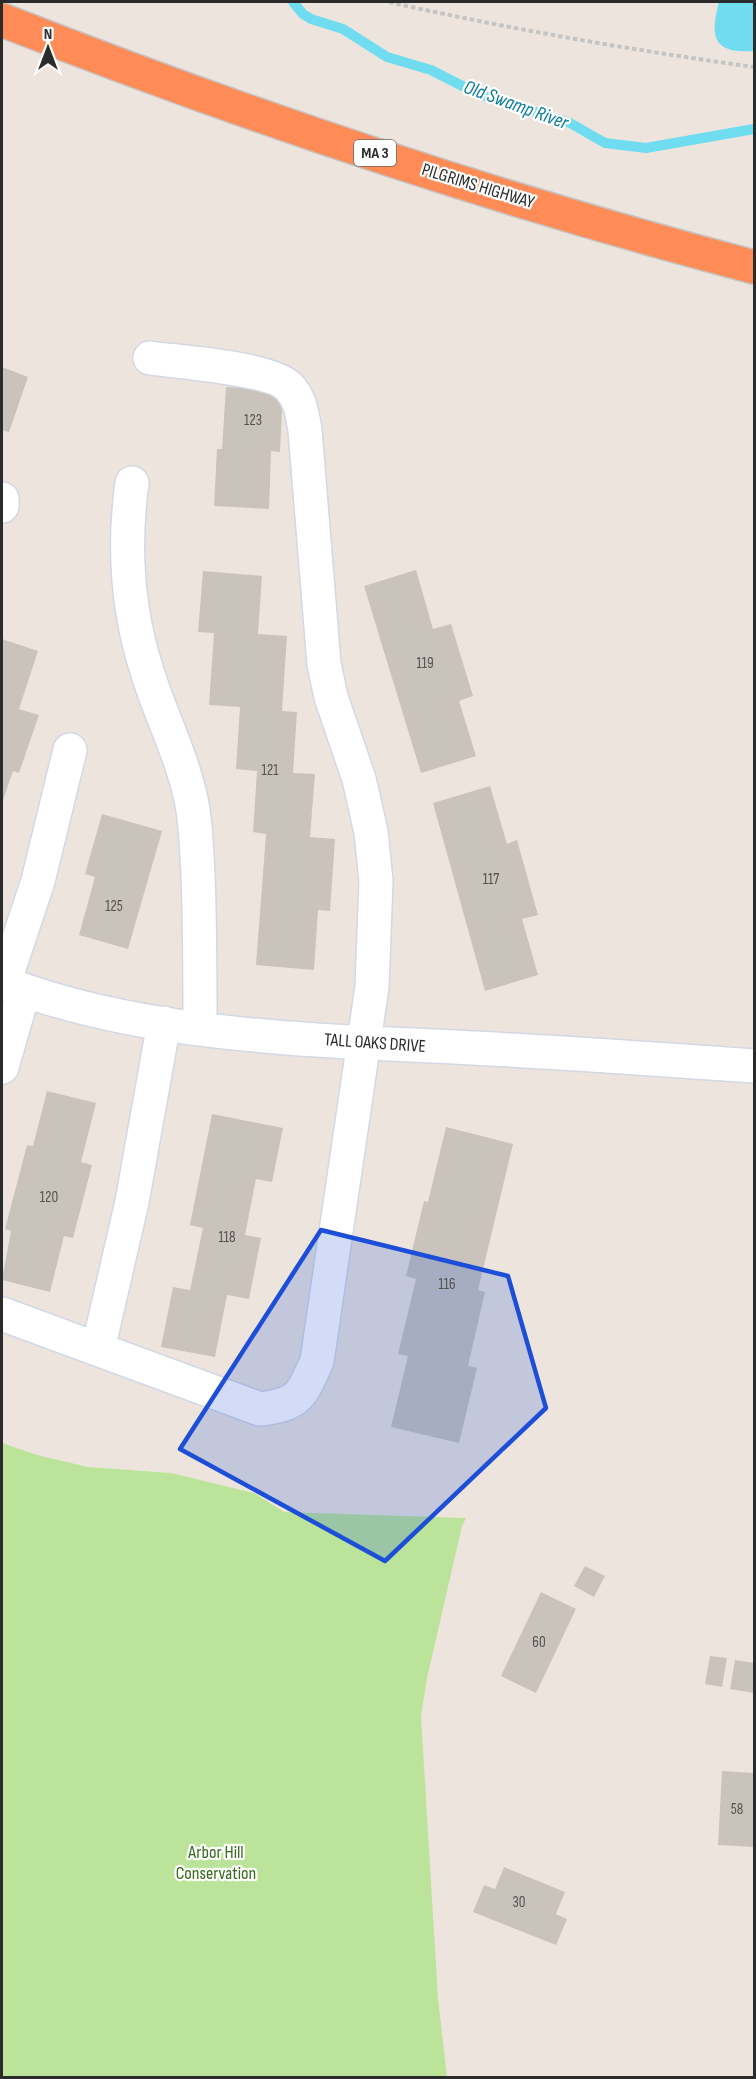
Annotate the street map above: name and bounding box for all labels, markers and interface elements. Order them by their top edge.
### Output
north arrow [18,18,78,78]
text: N [44,25,52,44]
water label: Old Swamp River [460,75,573,135]
road number: MA 3 [354,140,396,166]
street label: PILGRIMS HIGHWAY [419,159,537,213]
house number: 123 [244,411,262,430]
house number: 119 [416,654,434,673]
house number: 121 [262,761,279,780]
house number: 117 [483,870,499,889]
house number: 125 [105,897,123,916]
street label: TALL OAKS DRIVE [323,1029,427,1057]
house number: 120 [40,1188,58,1207]
house number: 118 [218,1228,236,1247]
house number: 116 [438,1275,456,1294]
house number: 60 [532,1633,546,1652]
house number: 58 [731,1800,743,1819]
park label: Arbor Hill Conservation [176,1842,256,1884]
house number: 30 [513,1893,525,1912]

